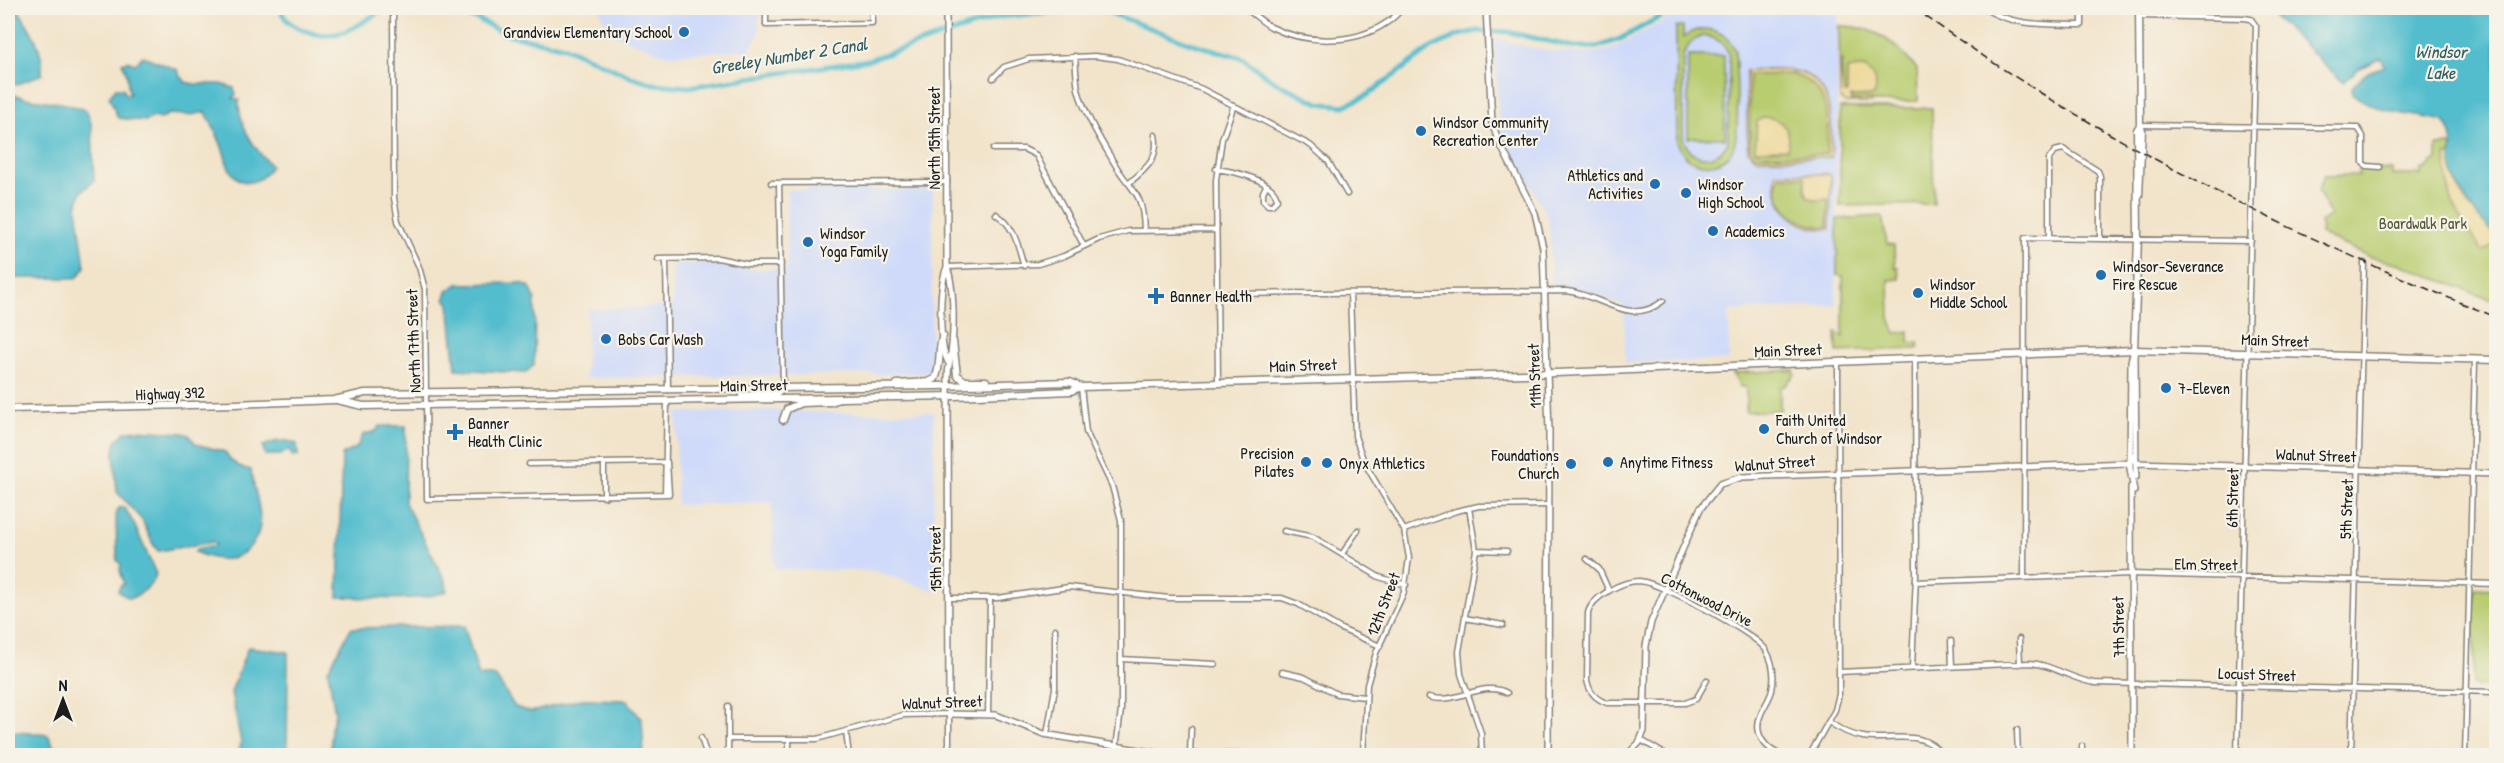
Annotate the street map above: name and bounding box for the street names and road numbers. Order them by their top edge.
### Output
street label: North 15th Street [923,86,945,189]
street label: North 17th Street [400,288,426,393]
street label: Main Street [2241,328,2310,352]
street label: Main Street [1754,338,1823,362]
street label: 11th Street [1522,343,1546,409]
street label: Main Street [1269,353,1338,377]
street label: Main Street [720,373,788,397]
street label: Highway 392 [135,381,206,405]
street label: Walnut Street [2275,443,2357,467]
street label: Walnut Street [1734,449,1816,477]
street label: 6th Street [2220,468,2244,528]
street label: 5th Street [2334,478,2358,539]
street label: 15th Street [923,525,947,592]
street label: Elm Street [2174,552,2238,576]
street label: Cottonwood Drive [1657,566,1757,632]
street label: 12th Street [1361,569,1405,639]
street label: 7th Street [2106,596,2130,658]
street label: Locust Street [2218,662,2297,686]
street label: Walnut Street [901,690,983,714]

